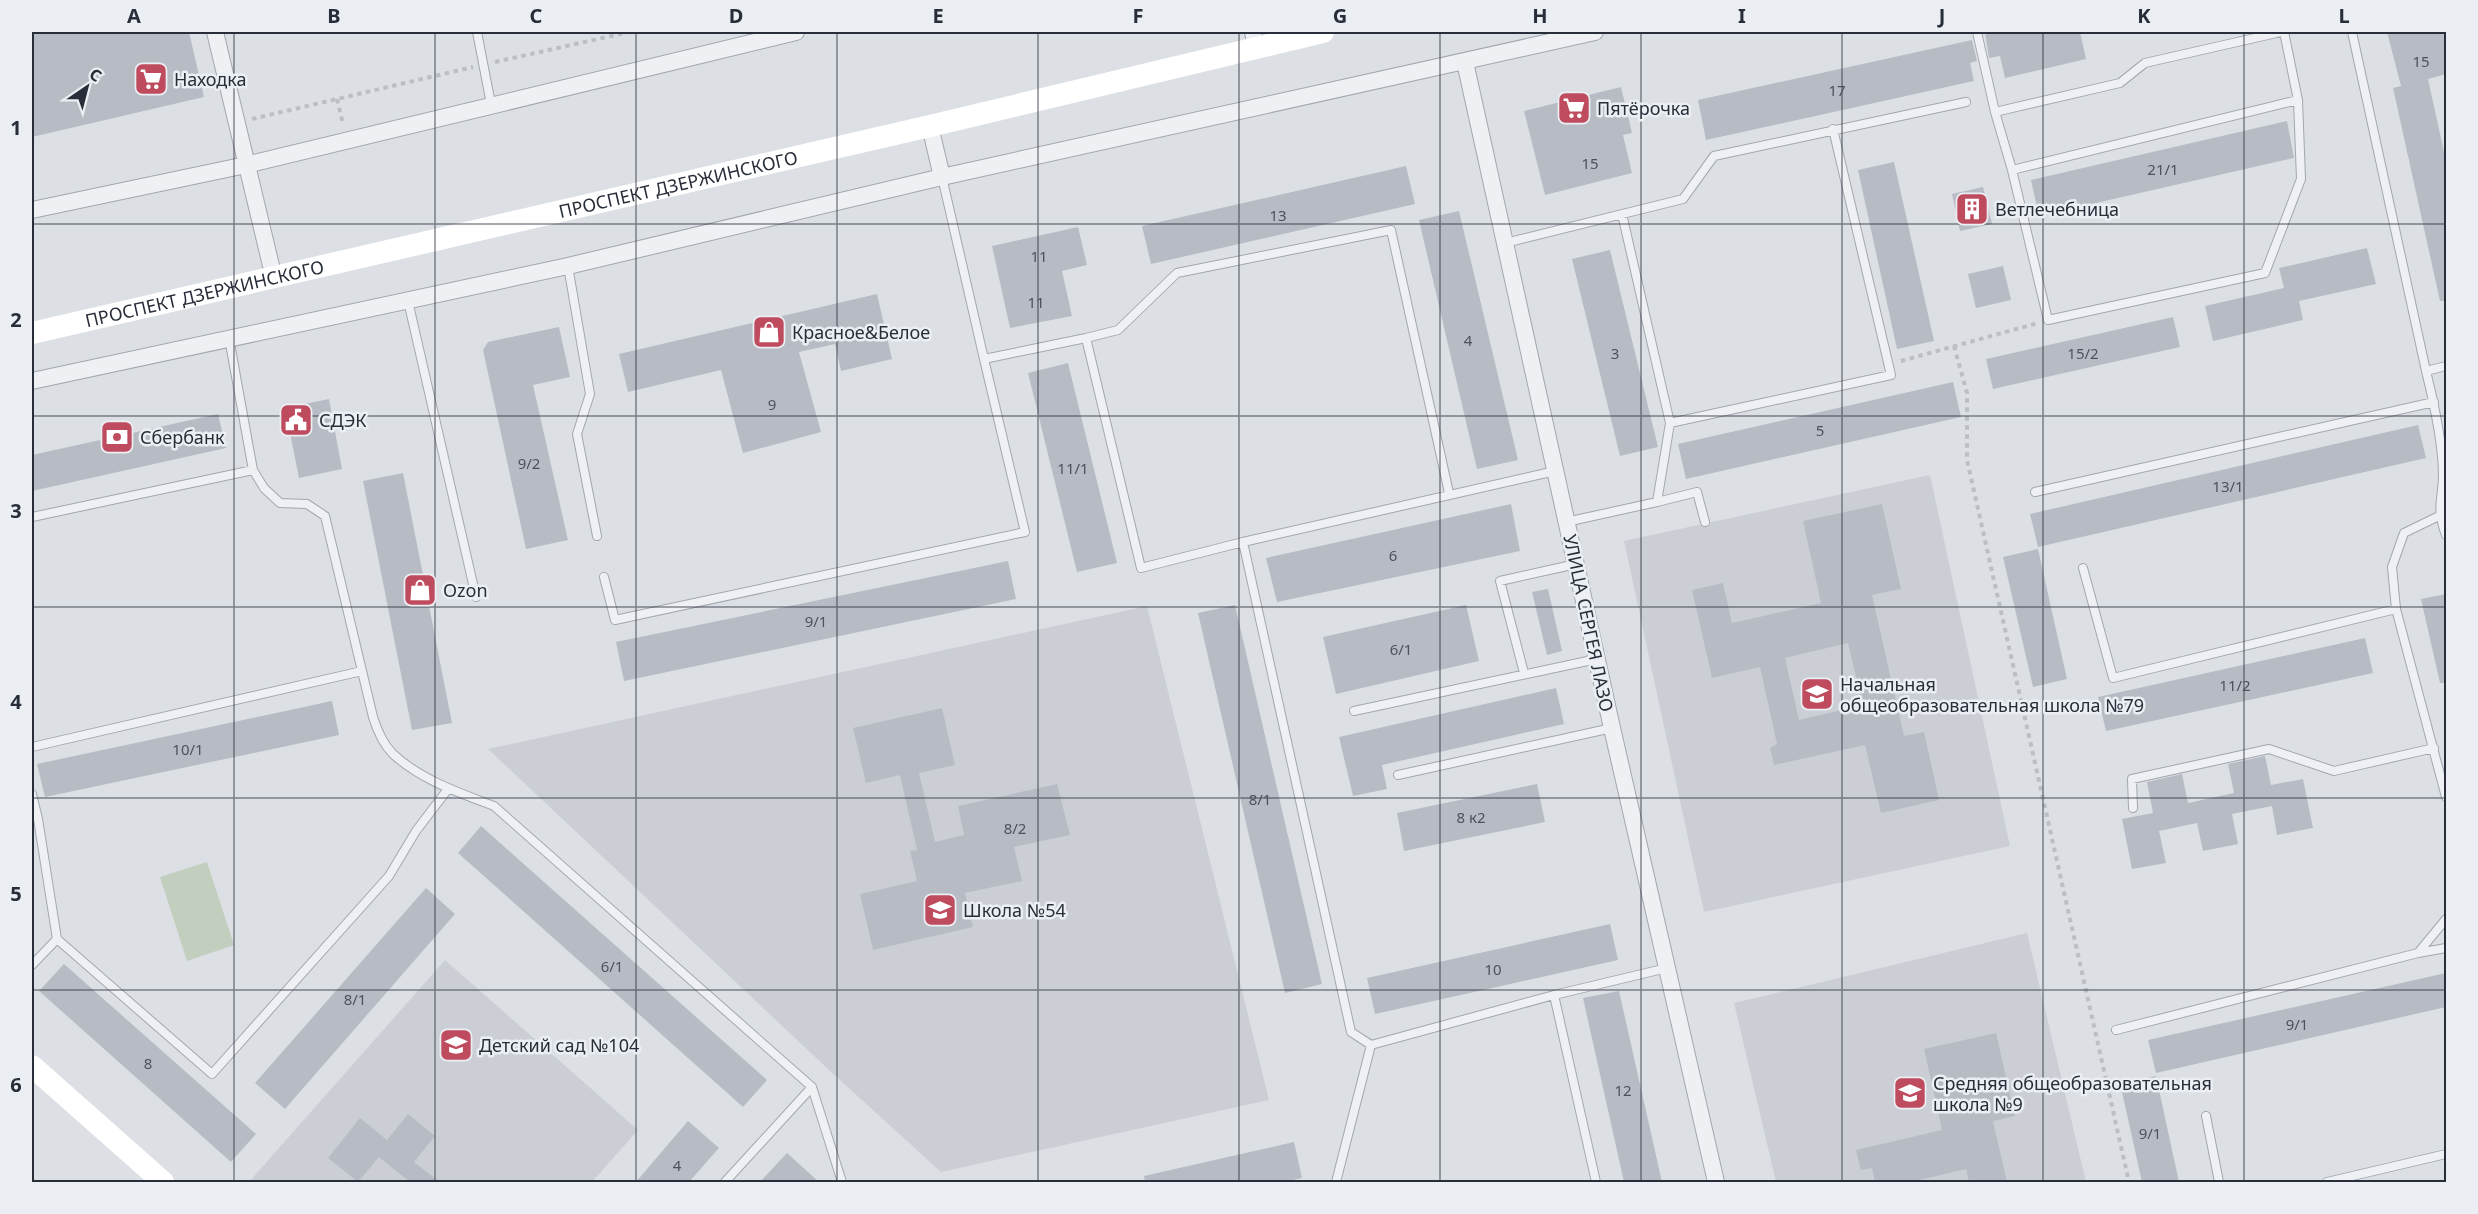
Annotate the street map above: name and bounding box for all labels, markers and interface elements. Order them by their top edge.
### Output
text: A [127,2,141,29]
text: B [327,2,341,29]
text: C [530,2,543,29]
text: D [729,2,743,29]
text: E [932,2,944,29]
text: F [1133,2,1143,29]
text: G [1333,2,1347,29]
text: H [1532,2,1548,29]
text: I [1738,2,1746,29]
text: J [1937,2,1945,29]
text: K [2137,2,2151,29]
text: L [2338,2,2350,29]
house number: 15 [2412,51,2430,71]
north arrow [57,57,117,117]
supermarket icon: Находка [133,61,169,97]
text: С [85,63,106,87]
place label: Находка [174,67,247,91]
house number: 17 [1828,80,1846,100]
supermarket icon: Пятёрочка [1556,90,1592,126]
place label: Пятёрочка [1597,96,1690,120]
text: 1 [10,114,22,141]
street label: ПРОСПЕКТ ДЗЕРЖИНСКОГО [556,145,800,223]
house number: 15 [1581,153,1599,173]
house number: 21/1 [2147,159,2179,179]
building icon: Ветлечебница [1954,191,1990,227]
place label: Ветлечебница [1995,197,2119,221]
house number: 13 [1269,205,1287,225]
house number: 11 [1030,246,1048,266]
street label: ПРОСПЕКТ ДЗЕРЖИНСКОГО [83,254,326,332]
house number: 11 [1027,292,1045,312]
text: 2 [10,306,22,333]
shop icon: Красное&Белое [751,314,787,350]
place label: Красное&Белое [792,320,930,344]
house number: 4 [1464,330,1473,350]
house number: 3 [1611,343,1619,363]
house number: 15/2 [2067,343,2099,363]
house number: 9 [768,394,776,414]
public building icon: СДЭК [278,402,314,438]
place label: СДЭК [319,408,367,432]
bank icon: Сбербанк [99,419,135,455]
house number: 5 [1816,420,1824,440]
place label: Сбербанк [140,425,225,449]
house number: 9/2 [518,453,540,473]
house number: 11/1 [1057,458,1089,478]
house number: 13/1 [2212,476,2244,496]
text: 3 [10,497,22,524]
street label: УЛИЦА СЕРГЕЯ ЛАЗО [1558,532,1620,714]
house number: 6 [1389,545,1397,565]
shop icon: Ozon [402,572,438,608]
place label: Ozon [443,578,488,602]
house number: 9/1 [805,611,827,631]
house number: 6/1 [1390,639,1412,659]
place label: Начальная общеобразовательная школа №79 [1840,672,2144,717]
house number: 11/2 [2219,675,2251,695]
school or university icon: Начальная общеобразовательная школа №79 [1799,676,1835,712]
text: 4 [10,688,22,715]
house number: 10/1 [172,739,204,759]
house number: 8/1 [1249,789,1271,809]
house number: 8 к2 [1456,807,1486,827]
house number: 8/2 [1004,818,1026,838]
text: 5 [10,880,22,907]
school or university icon: Школа №54 [922,892,958,928]
place label: Школа №54 [963,898,1066,922]
house number: 6/1 [601,956,623,976]
house number: 10 [1484,959,1502,979]
house number: 8/1 [344,989,366,1009]
house number: 9/1 [2286,1014,2308,1034]
school or university icon: Детский сад №104 [438,1027,474,1063]
place label: Детский сад №104 [479,1033,639,1057]
house number: 8 [144,1053,152,1073]
text: 6 [10,1071,22,1098]
place label: Средняя общеобразовательная школа №9 [1933,1071,2212,1116]
school or university icon: Средняя общеобразовательная школа №9 [1892,1075,1928,1111]
house number: 12 [1614,1080,1632,1100]
house number: 9/1 [2139,1123,2161,1143]
house number: 4 [673,1155,682,1175]

